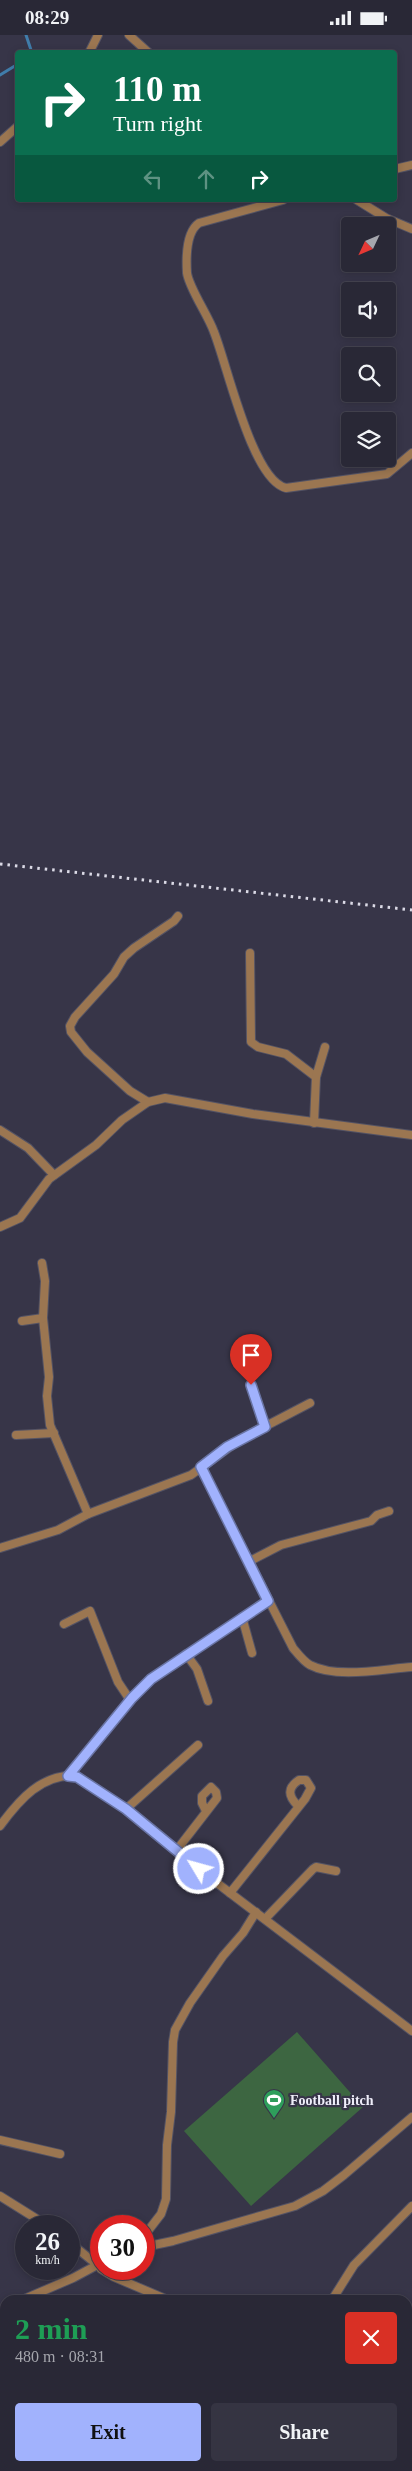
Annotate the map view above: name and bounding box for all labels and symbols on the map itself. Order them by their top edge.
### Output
north arrow [341,217,396,273]
pin [230,1334,272,1385]
position arrow [172,1842,224,1894]
sports icon: Football pitch [262,2088,286,2119]
place label: Football pitch [290,2093,374,2108]
speed limit sign: 30 [90,2215,155,2280]

